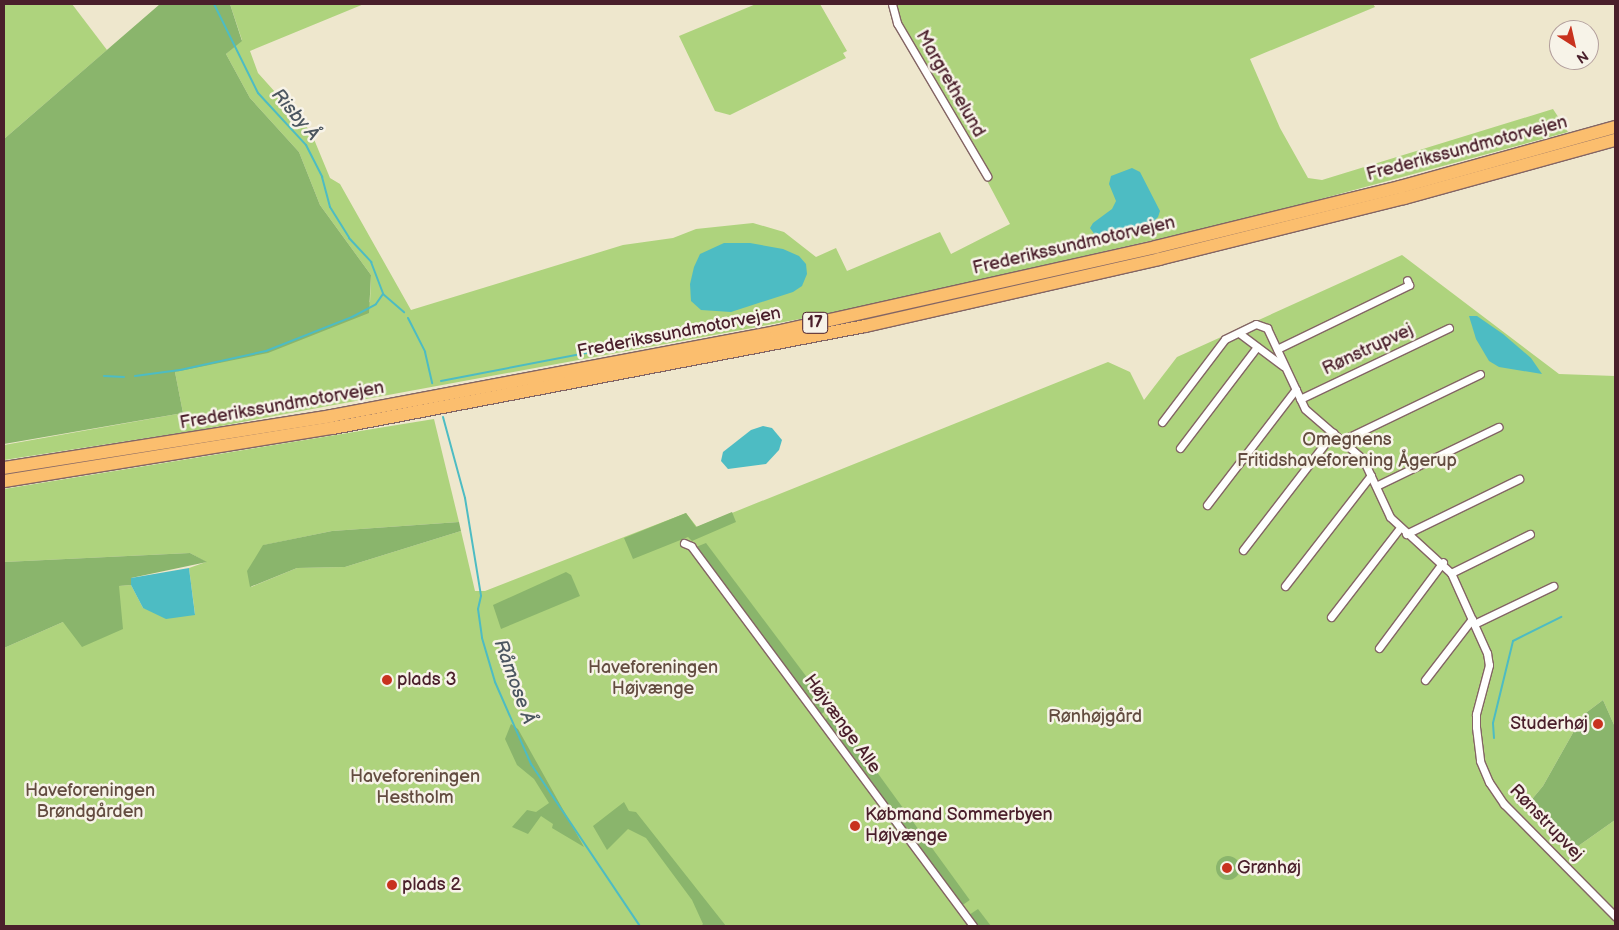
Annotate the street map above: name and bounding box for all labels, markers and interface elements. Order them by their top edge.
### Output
north arrow [1549,20,1599,70]
street label: Margrethelund [911,27,989,141]
text: N [1573,47,1592,67]
water label: Risby Å [266,84,324,146]
street label: Frederikssundmotorvejen [1364,112,1570,186]
street label: Frederikssundmotorvejen [971,212,1177,280]
street label: Frederikssundmotorvejen [575,303,783,363]
road number: 17 [801,309,829,336]
street label: Rønstrupvej [1319,320,1417,380]
street label: Frederikssundmotorvejen [178,377,386,435]
park label: Omegnens Fritidshaveforening Ågerup [1237,430,1457,472]
water label: Råmose Å [488,637,540,727]
park label: Haveforeningen Højvænge [588,658,718,701]
place label: plads 3 [397,669,457,691]
street label: Højvænge Alle [799,670,885,778]
marker: plads 3 [381,674,393,686]
park label: Rønhøjgård [1048,706,1142,728]
place label: Studerhøj [1510,713,1588,735]
marker: Studerhøj [1592,718,1604,730]
park label: Haveforeningen Hestholm [350,767,480,810]
street label: Rønstrupvej [1504,780,1588,866]
park label: Haveforeningen Brøndgården [25,781,155,824]
place label: Købmand Sommerbyen Højvænge [865,805,1053,848]
marker: Købmand Sommerbyen Højvænge [849,820,861,832]
place label: Grønhøj [1237,857,1301,879]
marker: Grønhøj [1221,862,1233,874]
place label: plads 2 [402,874,461,896]
marker: plads 2 [386,879,398,891]

